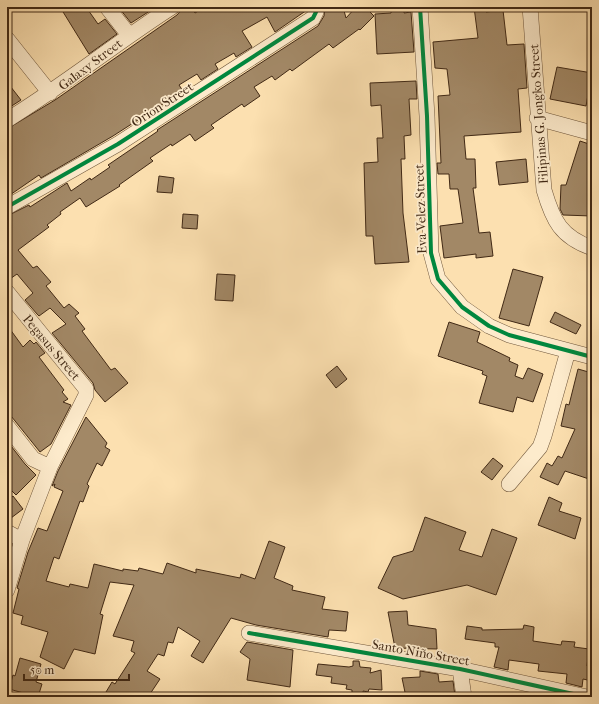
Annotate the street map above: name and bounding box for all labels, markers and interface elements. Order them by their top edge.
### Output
street label: Galaxy Street [56,35,125,93]
street label: Filipinas G. Jongko Street [526,43,551,185]
street label: Orion Street [129,79,196,130]
street label: Eva Velez Street [411,163,430,254]
street label: Pegasus Street [20,311,84,383]
street label: Santo Niño Street [371,637,471,669]
scale bar [24,656,129,682]
text: 50 m [30,663,54,677]

